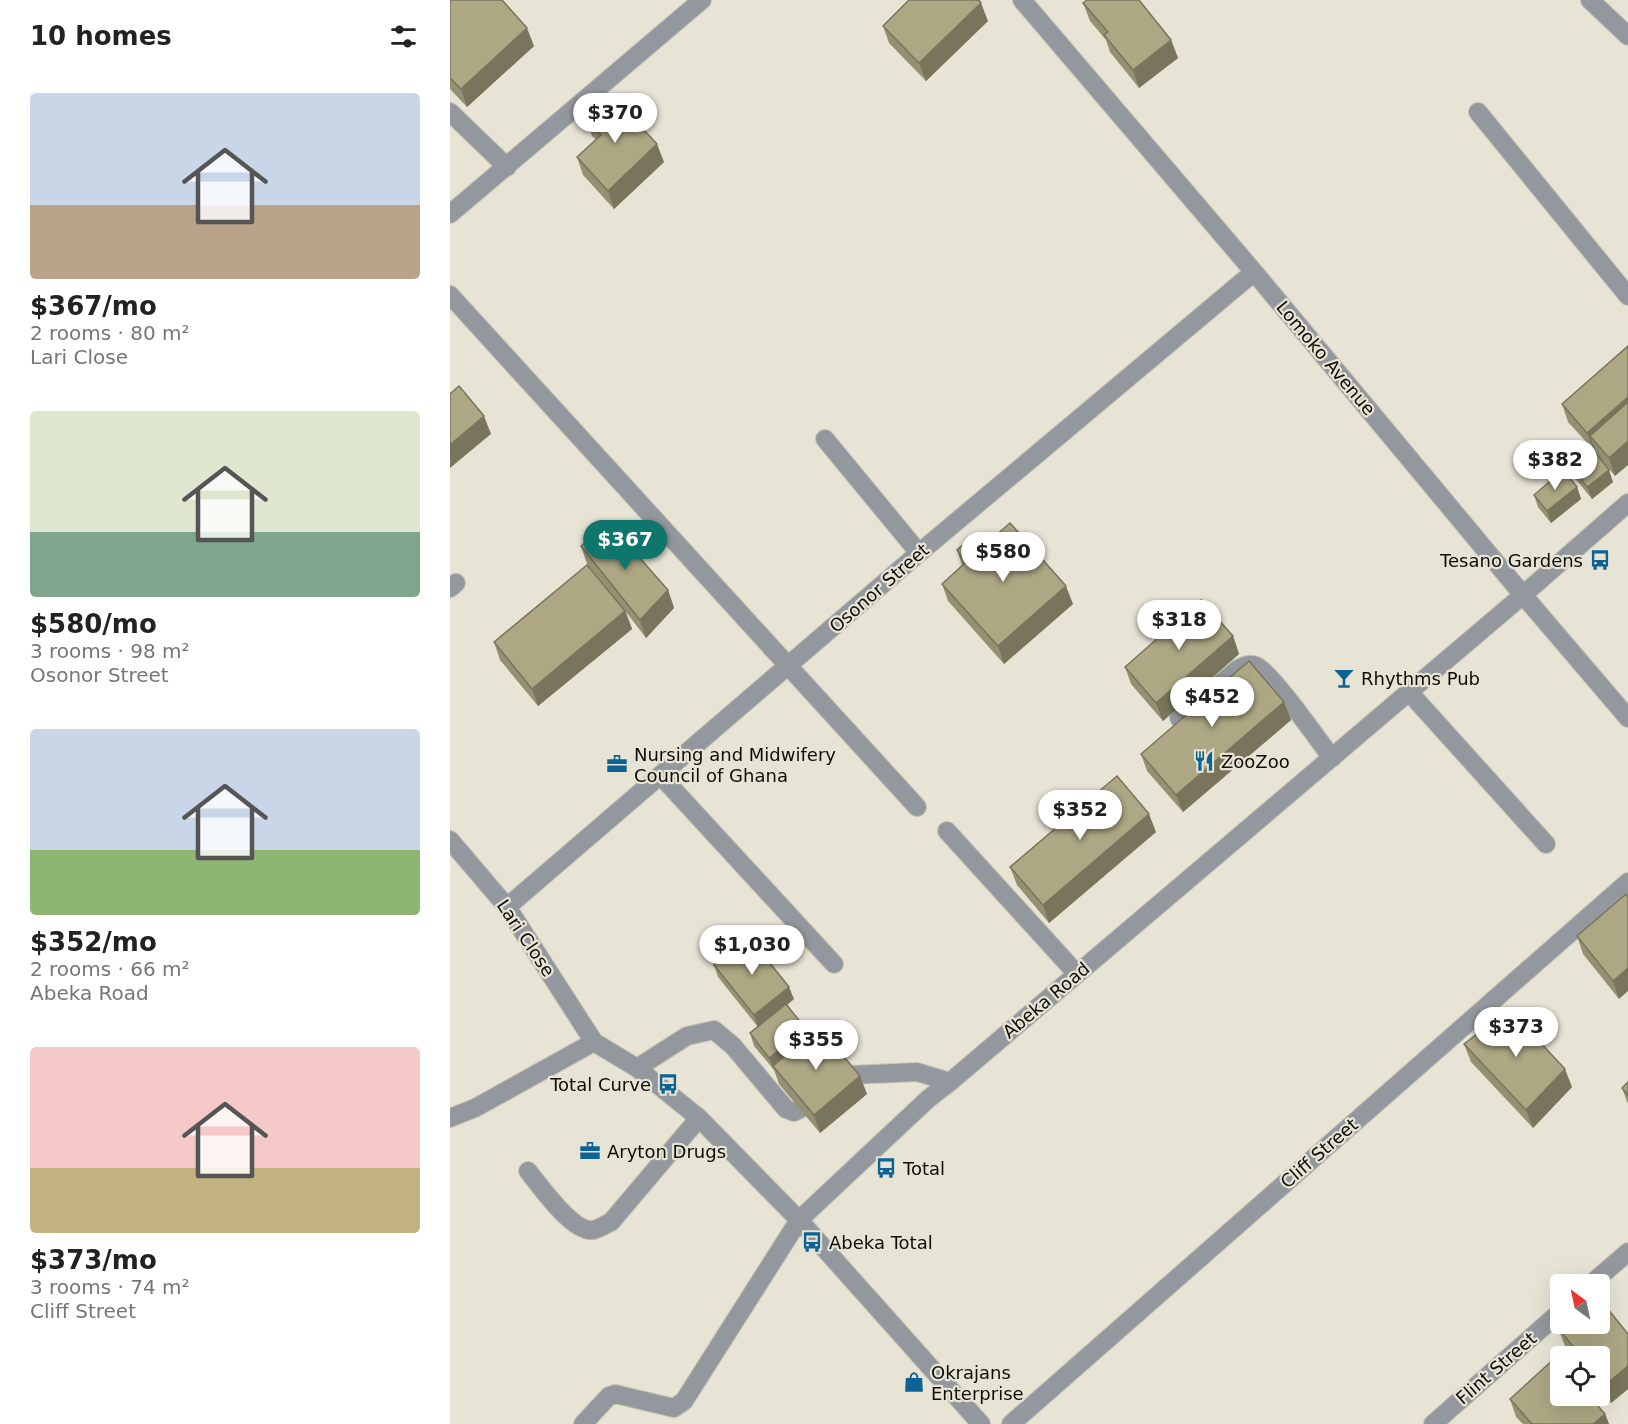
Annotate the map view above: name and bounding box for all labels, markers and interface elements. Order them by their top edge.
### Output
icon: filters [387,20,420,53]
text: 10 homes [30,21,172,51]
pin: $370 [579,93,651,144]
text: $370 [587,100,643,124]
icon: home [171,132,279,240]
text: $367/mo [30,291,157,321]
street label: Lomoko Avenue [1272,297,1380,419]
text: 2 rooms · 80 m² [30,321,190,345]
text: Lari Close [30,345,128,369]
pin: $382 [1519,440,1591,491]
text: $382 [1527,447,1583,471]
icon: home [171,450,279,558]
pin: $367 [589,520,661,571]
text: $367 [597,527,653,551]
pin: $580 [967,532,1039,583]
street label: Osonor Street [825,539,933,637]
text: $580 [975,539,1031,563]
bus stop icon: Tesano Gardens [1588,548,1612,572]
place label: Tesano Gardens [1439,550,1583,571]
pin: $318 [1143,600,1215,651]
text: $318 [1151,607,1207,631]
text: $580/mo [30,609,157,639]
text: 3 rooms · 98 m² [30,639,190,663]
text: Osonor Street [30,663,169,687]
bar icon: Rhythms Pub [1332,666,1356,690]
place label: Rhythms Pub [1361,668,1480,689]
pin: $452 [1176,677,1248,728]
text: $452 [1184,684,1240,708]
place label: Nursing and Midwifery Council of Ghana [634,744,836,786]
restaurant icon: ZooZoo [1192,749,1216,773]
place label: ZooZoo [1221,751,1290,772]
office icon: Nursing and Midwifery Council of Ghana [605,752,629,776]
icon: home [171,768,279,876]
pin: $352 [1044,790,1116,841]
text: $352 [1052,797,1108,821]
street label: Lari Close [493,896,559,980]
pin: $1,030 [703,925,801,976]
text: $352/mo [30,927,157,957]
text: $1,030 [713,932,791,956]
text: 2 rooms · 66 m² [30,957,190,981]
street label: Abeka Road [998,958,1094,1042]
text: Abeka Road [30,981,149,1005]
pin: $373 [1480,1007,1552,1058]
text: $373 [1488,1014,1544,1038]
pin: $355 [780,1020,852,1071]
text: $355 [788,1027,844,1051]
bus stop icon: Total Curve [656,1072,680,1096]
place label: Total Curve [549,1074,651,1095]
icon: home [171,1086,279,1194]
street label: Cliff Street [1276,1114,1362,1192]
office icon: Aryton Drugs [578,1139,602,1163]
place label: Aryton Drugs [607,1141,726,1162]
bus stop icon: Total [874,1156,898,1180]
place label: Total [902,1158,945,1179]
bus stop icon: Abeka Total [800,1230,824,1254]
place label: Abeka Total [829,1232,933,1253]
text: $373/mo [30,1245,157,1275]
north arrow [1550,1274,1610,1334]
map controls [1550,1274,1610,1406]
text: 3 rooms · 74 m² [30,1275,190,1299]
text: Cliff Street [30,1299,136,1323]
street label: Flint Street [1452,1328,1540,1408]
button: locate [1550,1346,1610,1406]
place label: Okrajans Enterprise [931,1362,1024,1404]
shop icon: Okrajans Enterprise [902,1370,926,1394]

